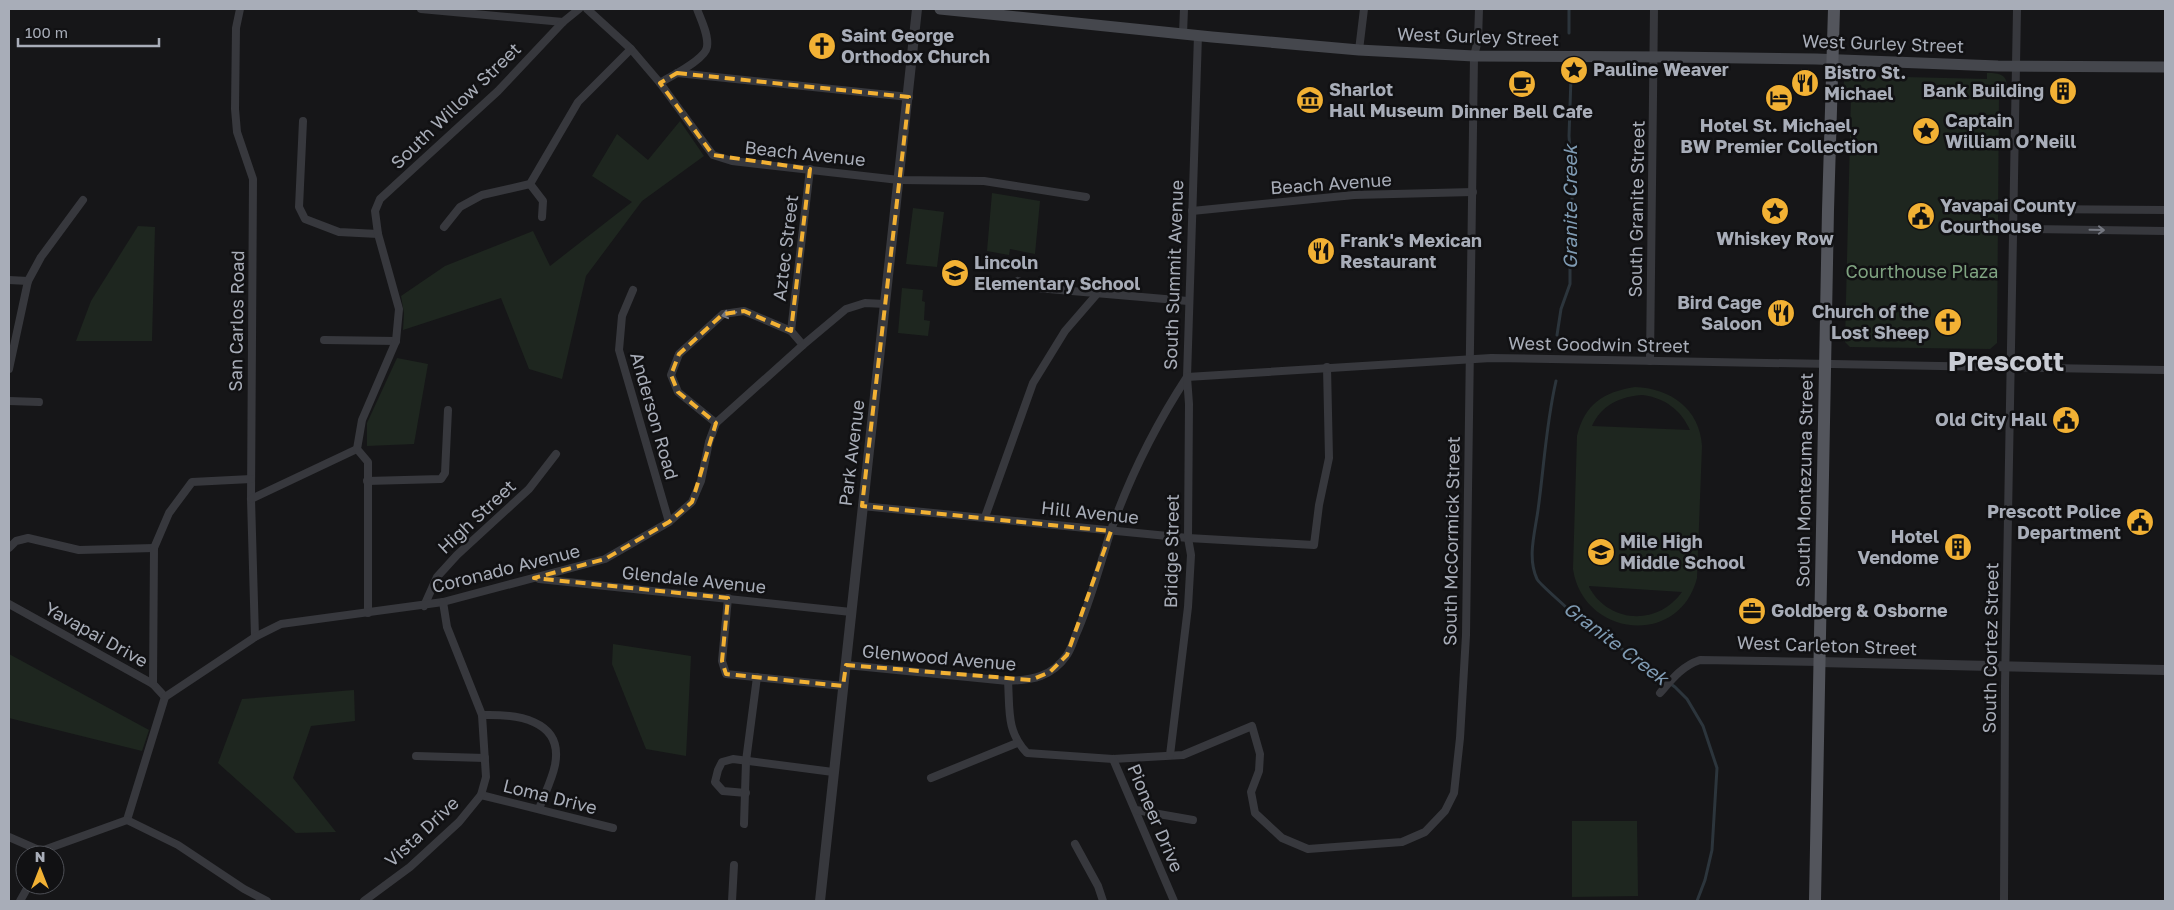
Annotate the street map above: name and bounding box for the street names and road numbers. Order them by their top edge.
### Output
street label: West Gurley Street [1397,22,1560,50]
street label: West Gurley Street [1802,29,1965,57]
street label: South Willow Street [386,37,525,173]
street label: South Granite Street [1623,120,1649,298]
street label: Beach Avenue [743,136,867,170]
street label: Beach Avenue [1270,168,1392,198]
street label: South Summit Avenue [1159,179,1187,370]
street label: Aztec Street [768,193,802,302]
street label: San Carlos Road [224,250,248,392]
street label: West Goodwin Street [1508,331,1690,357]
street label: Anderson Road [626,349,684,482]
street label: South Montezuma Street [1791,372,1817,588]
street label: Park Avenue [834,398,868,507]
street label: South McCormick Street [1438,436,1464,646]
street label: High Street [433,475,520,558]
street label: Bridge Street [1159,494,1183,608]
street label: Hill Avenue [1040,496,1140,528]
street label: Coronado Avenue [429,539,582,597]
street label: Glendale Avenue [621,560,767,598]
street label: South Cortez Street [1978,562,2002,734]
street label: Yavapai Drive [41,597,152,672]
street label: West Carleton Street [1736,631,1918,659]
street label: Glenwood Avenue [861,639,1017,675]
street label: Pioneer Drive [1123,760,1189,875]
street label: Loma Drive [501,774,600,818]
street label: Vista Drive [380,792,463,871]

